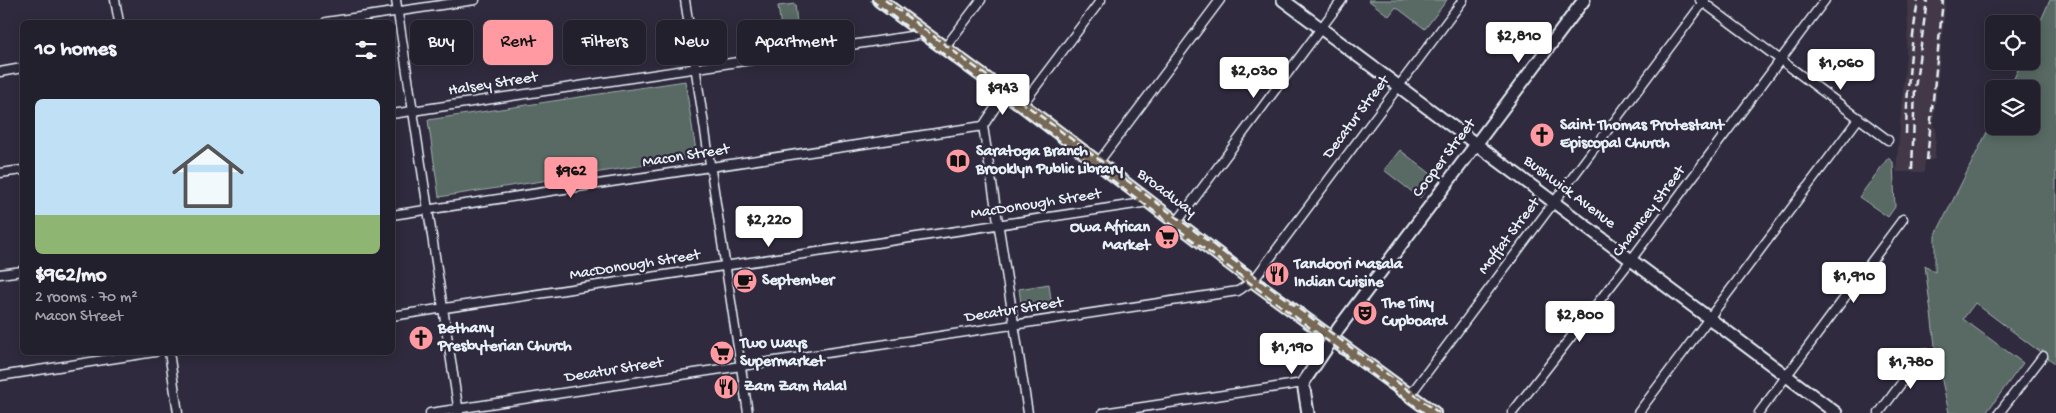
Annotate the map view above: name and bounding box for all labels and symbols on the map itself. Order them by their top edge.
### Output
pin: $2,810 [1478,22,1560,64]
pin: $1,060 [1800,48,1882,91]
pin: $2,030 [1213,56,1295,99]
street label: Halsey Street [447,68,540,101]
street label: Decatur Street [1319,72,1395,164]
pin: $943 [973,74,1033,116]
street label: Cooper Street [1409,115,1482,202]
place label: Saint Thomas Protestant Episcopal Church [1560,117,1725,154]
church icon: Saint Thomas Protestant Episcopal Church [1529,122,1555,148]
street label: Macon Street [641,141,732,173]
place label: Saratoga Branch Brooklyn Public Library [975,143,1123,180]
library icon: Saratoga Branch Brooklyn Public Library [945,148,971,174]
street label: Bushwick Avenue [1518,152,1619,234]
pin: $962 [541,156,601,199]
street label: Chauncey Street [1610,161,1691,261]
street label: Broadway [1132,165,1200,223]
street label: MacDonough Street [969,185,1104,225]
street label: Moffat Street [1475,194,1546,279]
pin: $2,220 [728,206,810,248]
place label: Owa African Market [1070,218,1151,256]
supermarket icon: Owa African Market [1154,224,1180,250]
street label: MacDonough Street [568,246,703,286]
place label: Tandoori Masala Indian Cuisine [1292,256,1404,293]
restaurant icon: Tandoori Masala Indian Cuisine [1264,261,1290,287]
pin: $1,910 [1813,262,1895,304]
cafe icon: September [732,268,758,294]
place label: September [762,272,836,291]
street label: Decatur Street [963,294,1066,328]
place label: The Tiny Cupboard [1380,295,1448,332]
theatre icon: The Tiny Cupboard [1352,300,1378,326]
pin: $2,800 [1539,300,1621,343]
place label: Bethany Presbyterian Church [437,320,572,357]
church icon: Bethany Presbyterian Church [408,325,434,351]
pin: $1,190 [1251,332,1333,375]
place label: Two Ways Supermarket [738,335,826,372]
supermarket icon: Two Ways Supermarket [709,340,735,366]
pin: $1,780 [1870,348,1952,390]
street label: Decatur Street [563,354,666,388]
restaurant icon: Zam Zam Halal [713,374,739,400]
place label: Zam Zam Halal [744,378,847,397]

